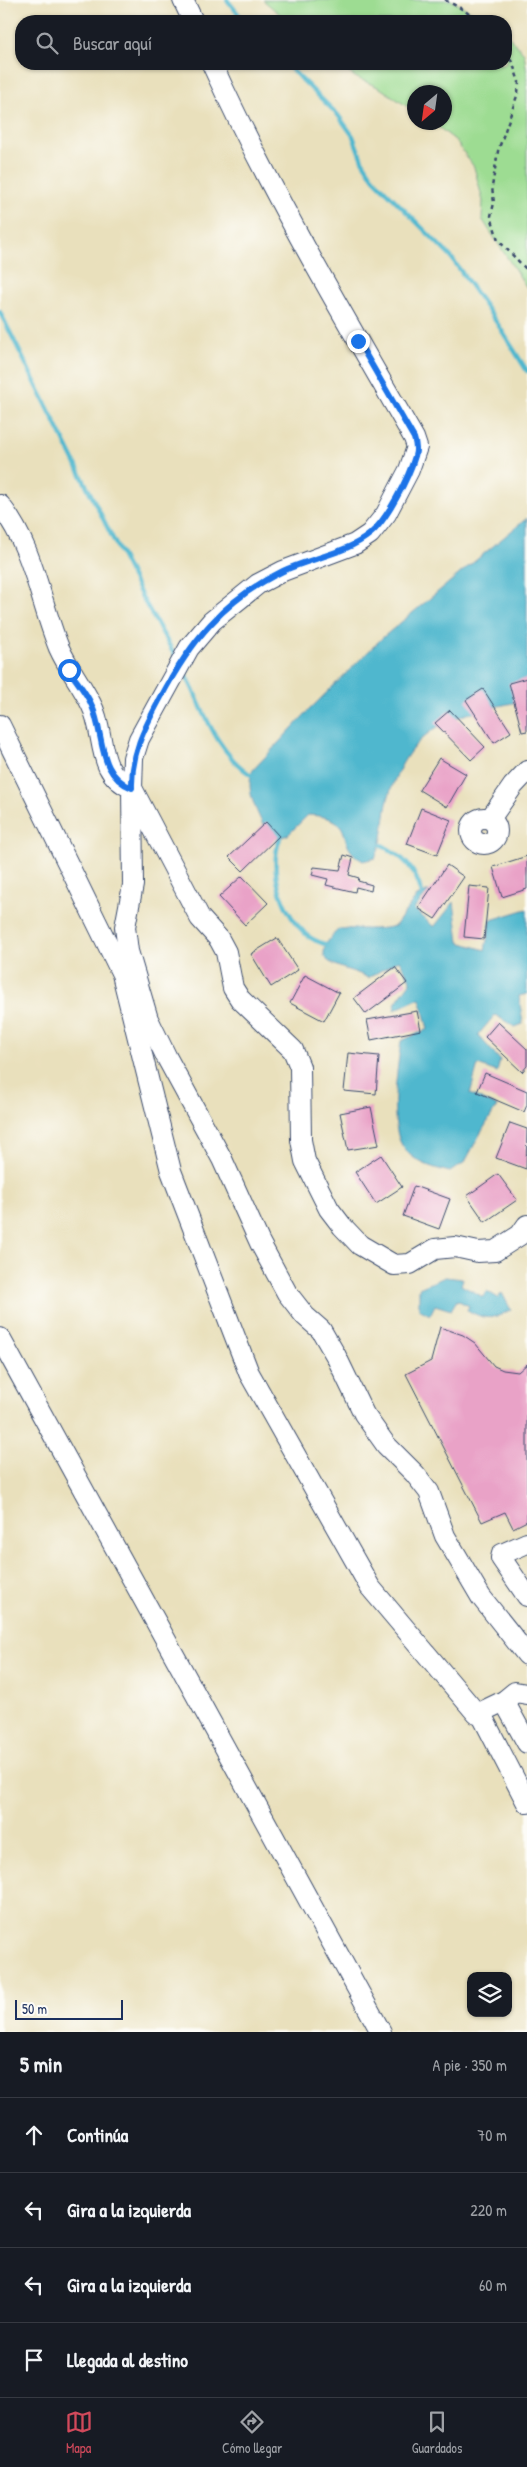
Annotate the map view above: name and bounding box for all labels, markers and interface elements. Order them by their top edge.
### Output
search box [15,15,512,70]
icon: search [33,29,61,57]
text: Buscar aquí [73,30,152,56]
north arrow [407,85,452,130]
route end [347,330,370,353]
route start [58,659,81,682]
map controls [467,1972,512,2017]
button: layers [467,1972,512,2017]
scale bar [15,1997,122,2020]
text: 50 m [22,1999,47,2018]
text: 5 min [20,2050,62,2079]
text: A pie · 350 m [432,2054,507,2076]
icon: ahead [20,2121,48,2149]
text: Continúa [67,2122,128,2148]
text: 70 m [477,2124,507,2146]
icon: left [20,2196,48,2224]
text: Gira a la izquierda [67,2197,191,2223]
text: 220 m [470,2199,507,2221]
icon: left [20,2271,48,2299]
text: Gira a la izquierda [67,2272,191,2298]
text: 60 m [479,2274,507,2296]
icon: arrive [20,2346,48,2374]
text: Llegada al destino [67,2347,188,2373]
tab: Mapa [65,2408,93,2457]
tab: Cómo llegar [222,2408,282,2457]
tab: Guardados [412,2408,462,2457]

